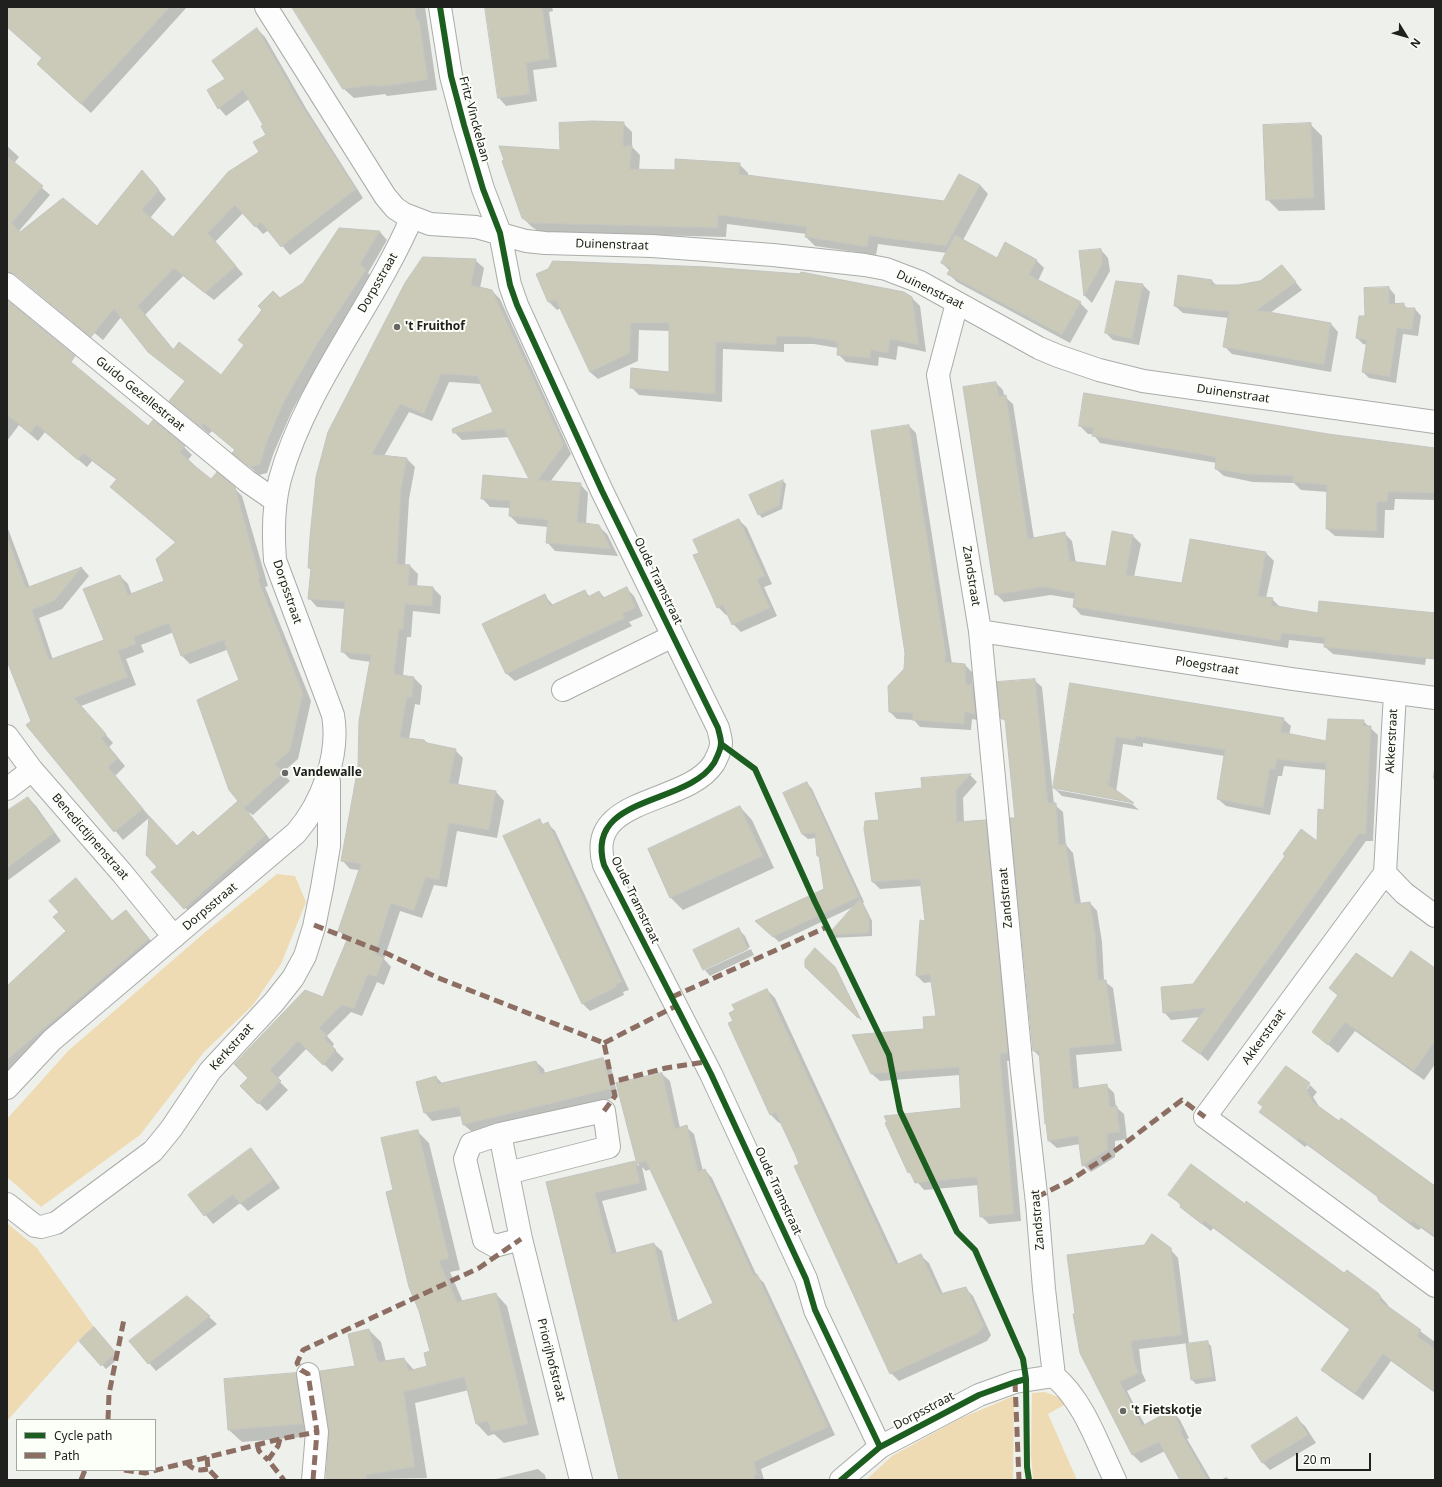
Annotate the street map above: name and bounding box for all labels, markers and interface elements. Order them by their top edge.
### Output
north arrow [1386,16,1426,56]
text: N [1407,35,1425,52]
street label: Fritz Vinckelaan [456,75,492,163]
street label: Duinenstraat [575,237,649,253]
street label: Dorpsstraat [355,251,401,315]
street label: Duinenstraat [894,267,966,313]
place label: 't Fruithof [405,320,465,334]
marker: 't Fruithof [392,322,402,332]
street label: Guido Gezellestraat [93,354,187,434]
street label: Duinenstraat [1196,382,1270,406]
street label: Oude Tramstraat [631,535,685,627]
street label: Zandstraat [959,545,983,607]
street label: Dorpsstraat [269,558,305,626]
street label: Ploegstraat [1174,654,1240,678]
street label: Akkerstraat [1383,708,1401,774]
place label: Vandewalle [293,766,362,780]
marker: Vandewalle [280,768,290,778]
street label: Benedictijnenstraat [49,791,131,883]
street label: Oude Tramstraat [608,854,662,946]
street label: Zandstraat [996,867,1016,929]
street label: Dorpsstraat [180,880,240,934]
street label: Akkerstraat [1239,1007,1289,1067]
street label: Kerkstraat [207,1021,257,1073]
street label: Oude Tramstraat [751,1145,805,1237]
street label: Zandstraat [1028,1189,1048,1251]
street label: Priorijhofstraat [534,1317,568,1403]
street label: Dorpsstraat [891,1389,957,1433]
place label: 't Fietskotje [1131,1404,1202,1418]
marker: 't Fietskotje [1118,1406,1128,1416]
legend [16,1419,156,1471]
text: Cycle path [54,1427,112,1444]
scale bar [1298,1445,1373,1471]
text: Path [54,1447,80,1464]
text: 20 m [1303,1451,1331,1468]

